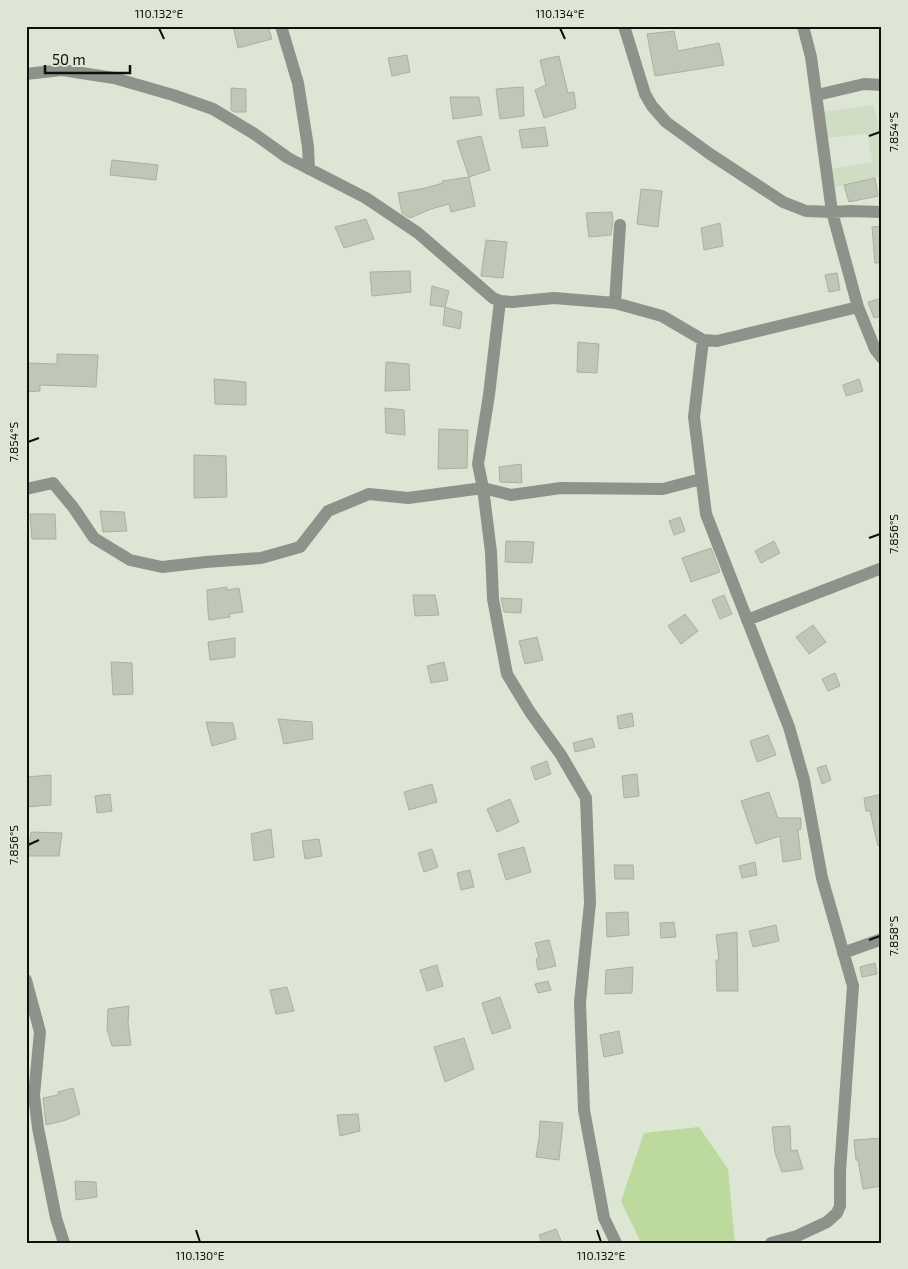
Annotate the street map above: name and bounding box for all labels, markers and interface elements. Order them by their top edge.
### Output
text: 110.132°E [135,6,183,20]
text: 110.134°E [536,6,585,20]
scale bar [45,42,130,74]
text: 50 m [52,50,86,68]
text: 7.854°S [886,111,900,152]
text: 7.854°S [6,421,20,462]
text: 7.856°S [886,514,900,554]
text: 7.856°S [6,825,20,865]
text: 7.858°S [886,916,900,956]
text: 110.130°E [176,1248,225,1262]
text: 110.132°E [577,1248,625,1262]

